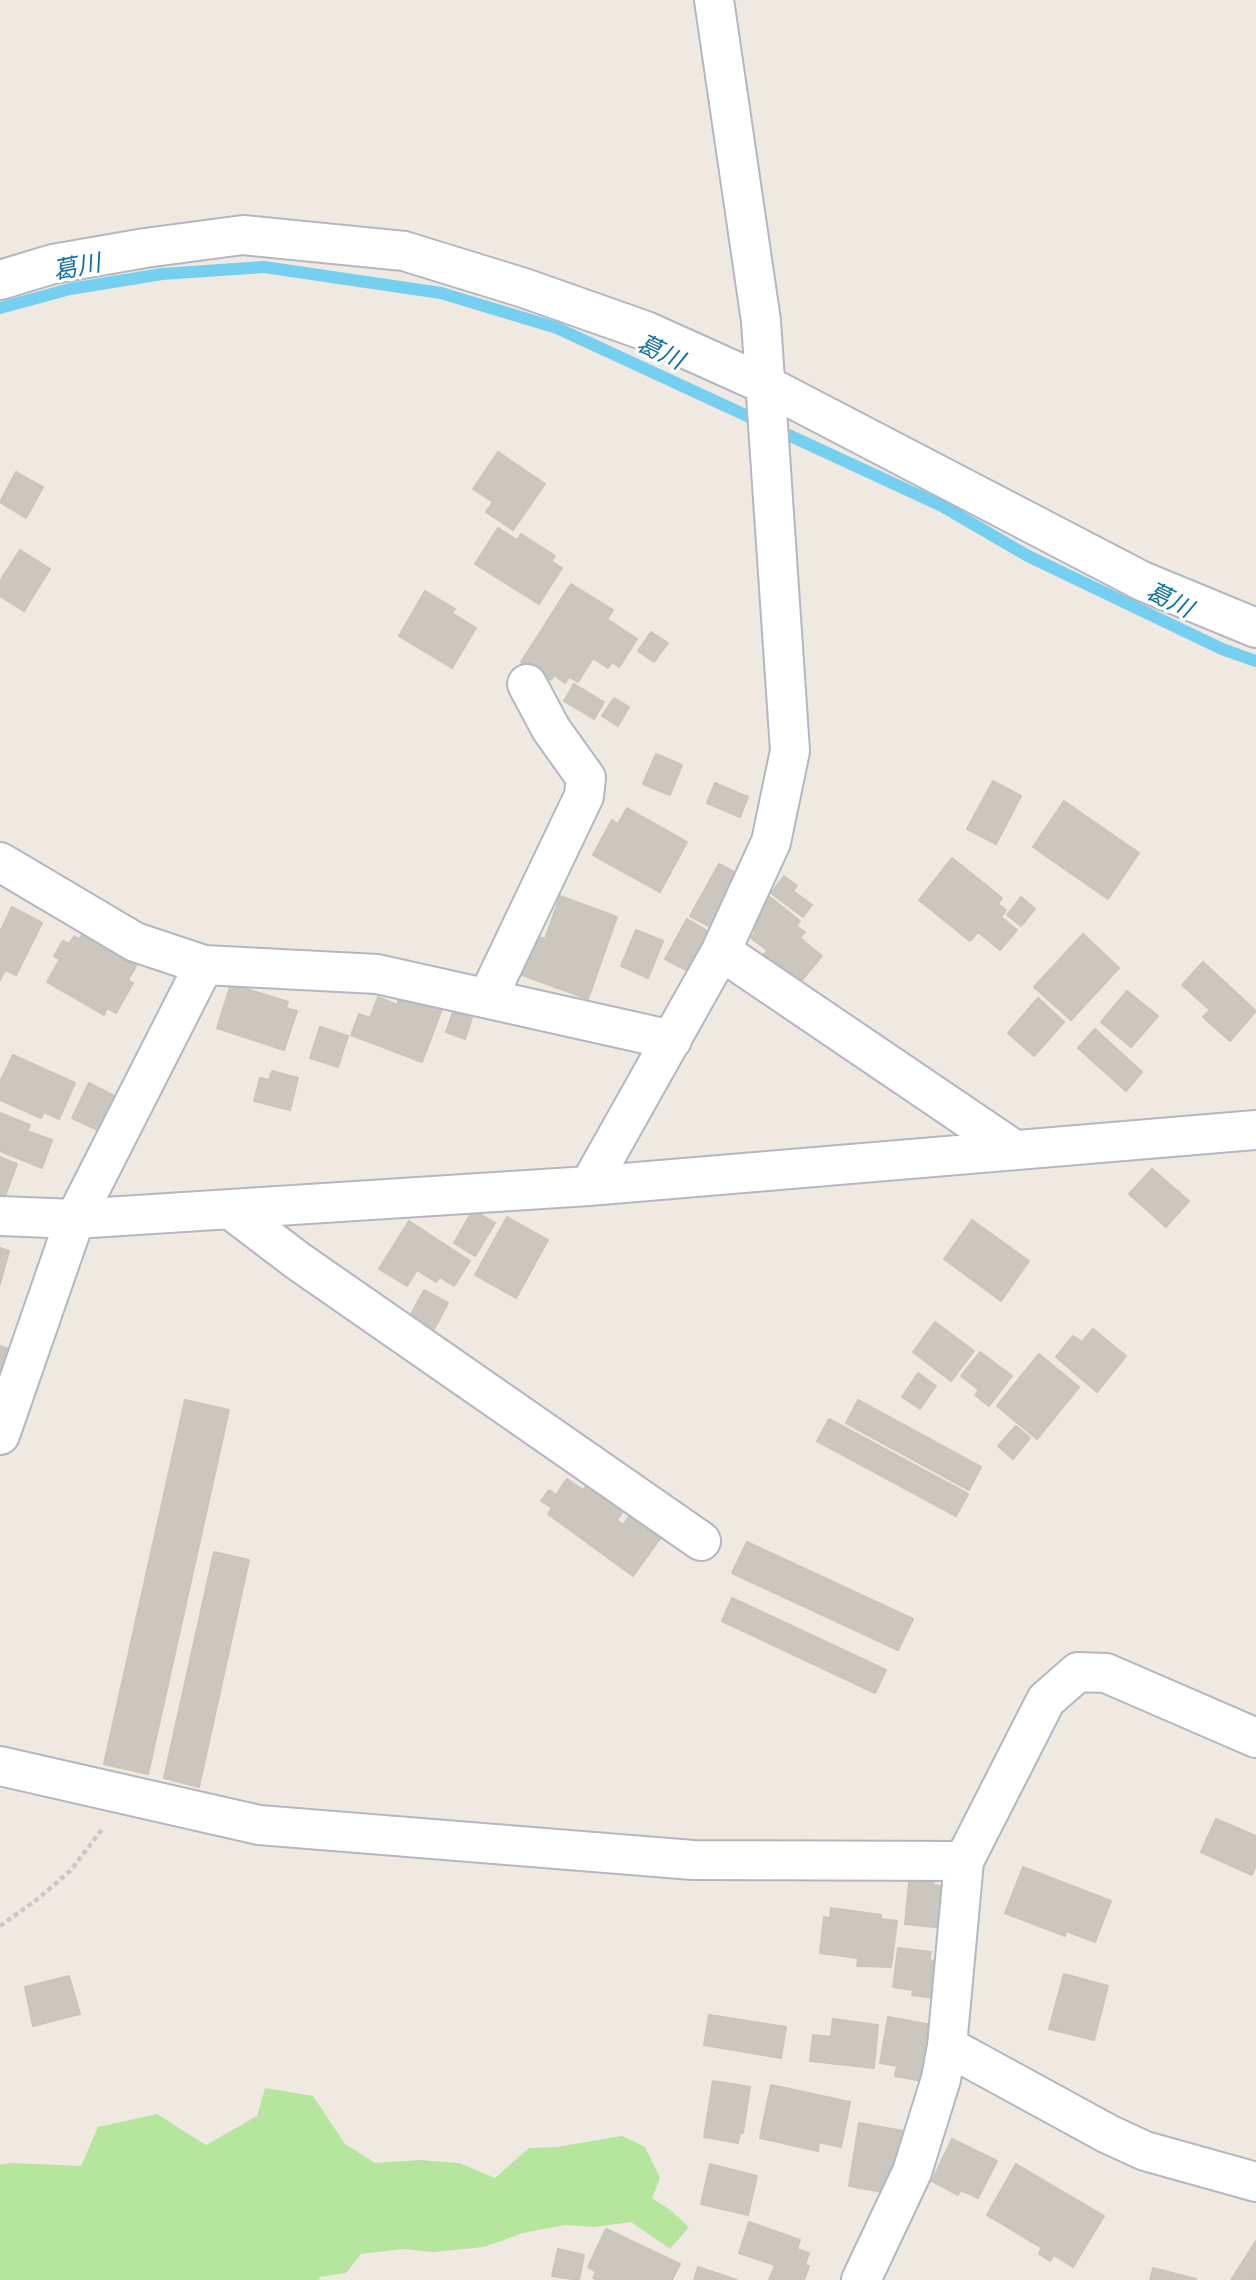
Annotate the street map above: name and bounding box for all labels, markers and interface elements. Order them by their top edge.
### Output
water label: 葛川 [51,249,103,287]
water label: 葛川 [632,330,688,376]
water label: 葛川 [1141,578,1197,624]

